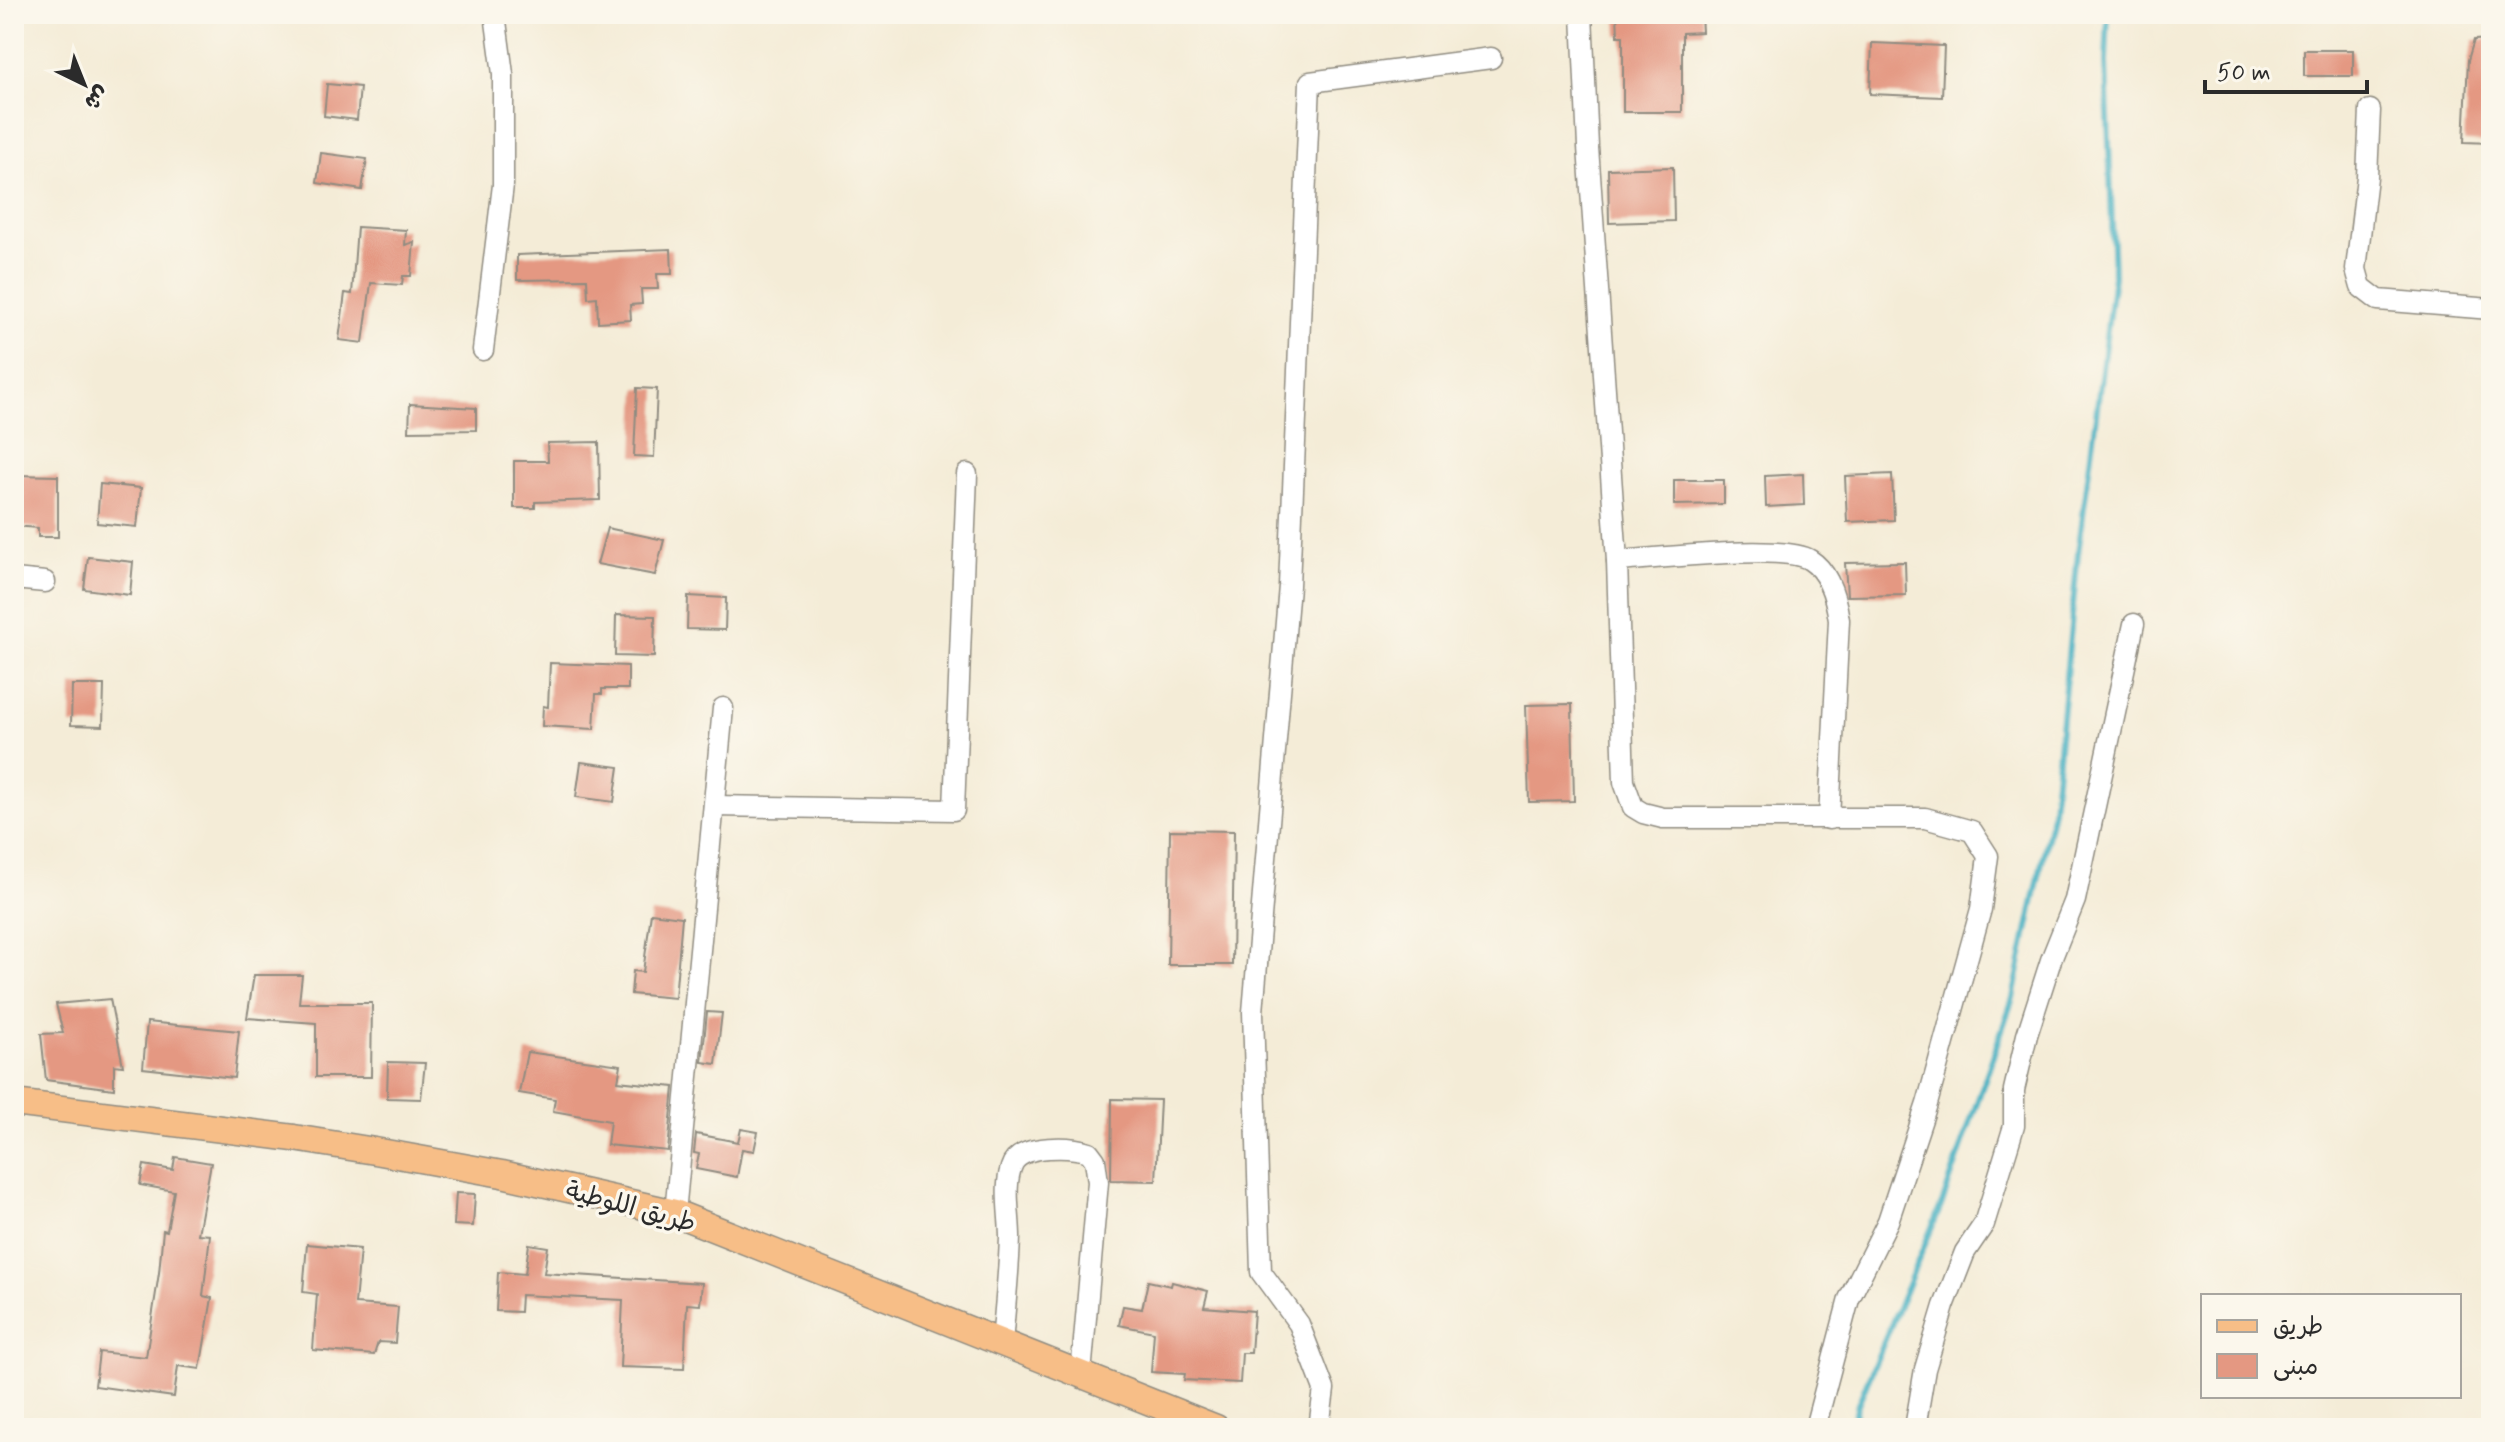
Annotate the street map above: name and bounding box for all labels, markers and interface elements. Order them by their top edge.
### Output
north arrow [44,44,124,124]
scale bar [2205,44,2367,94]
text: 50 m [2217,58,2271,89]
text: ش [78,79,115,116]
street label: طريق اللوطية [562,1174,699,1242]
legend [2201,1294,2461,1398]
text: طريق [2273,1312,2323,1343]
text: مبنى [2273,1352,2318,1383]

